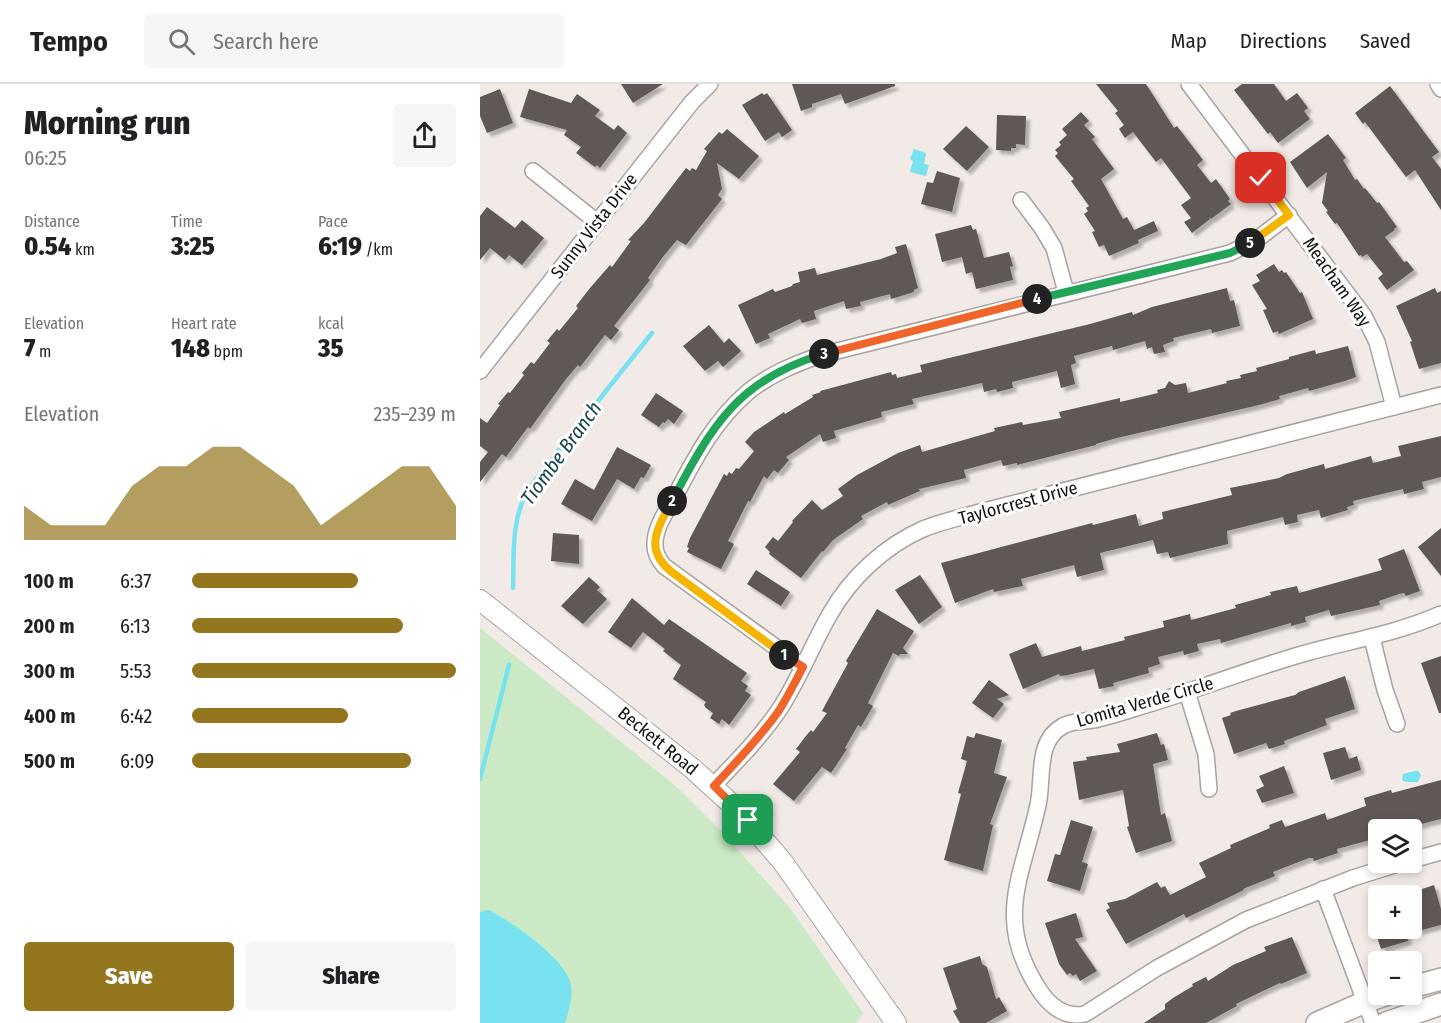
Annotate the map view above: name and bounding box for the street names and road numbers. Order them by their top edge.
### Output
street label: Sunny Vista Drive [546,169,642,283]
street label: Meacham Way [1298,233,1376,331]
street label: Taylorcrest Drive [956,477,1080,529]
street label: Lomita Verde Circle [1074,672,1216,732]
street label: Beckett Road [613,702,703,780]

